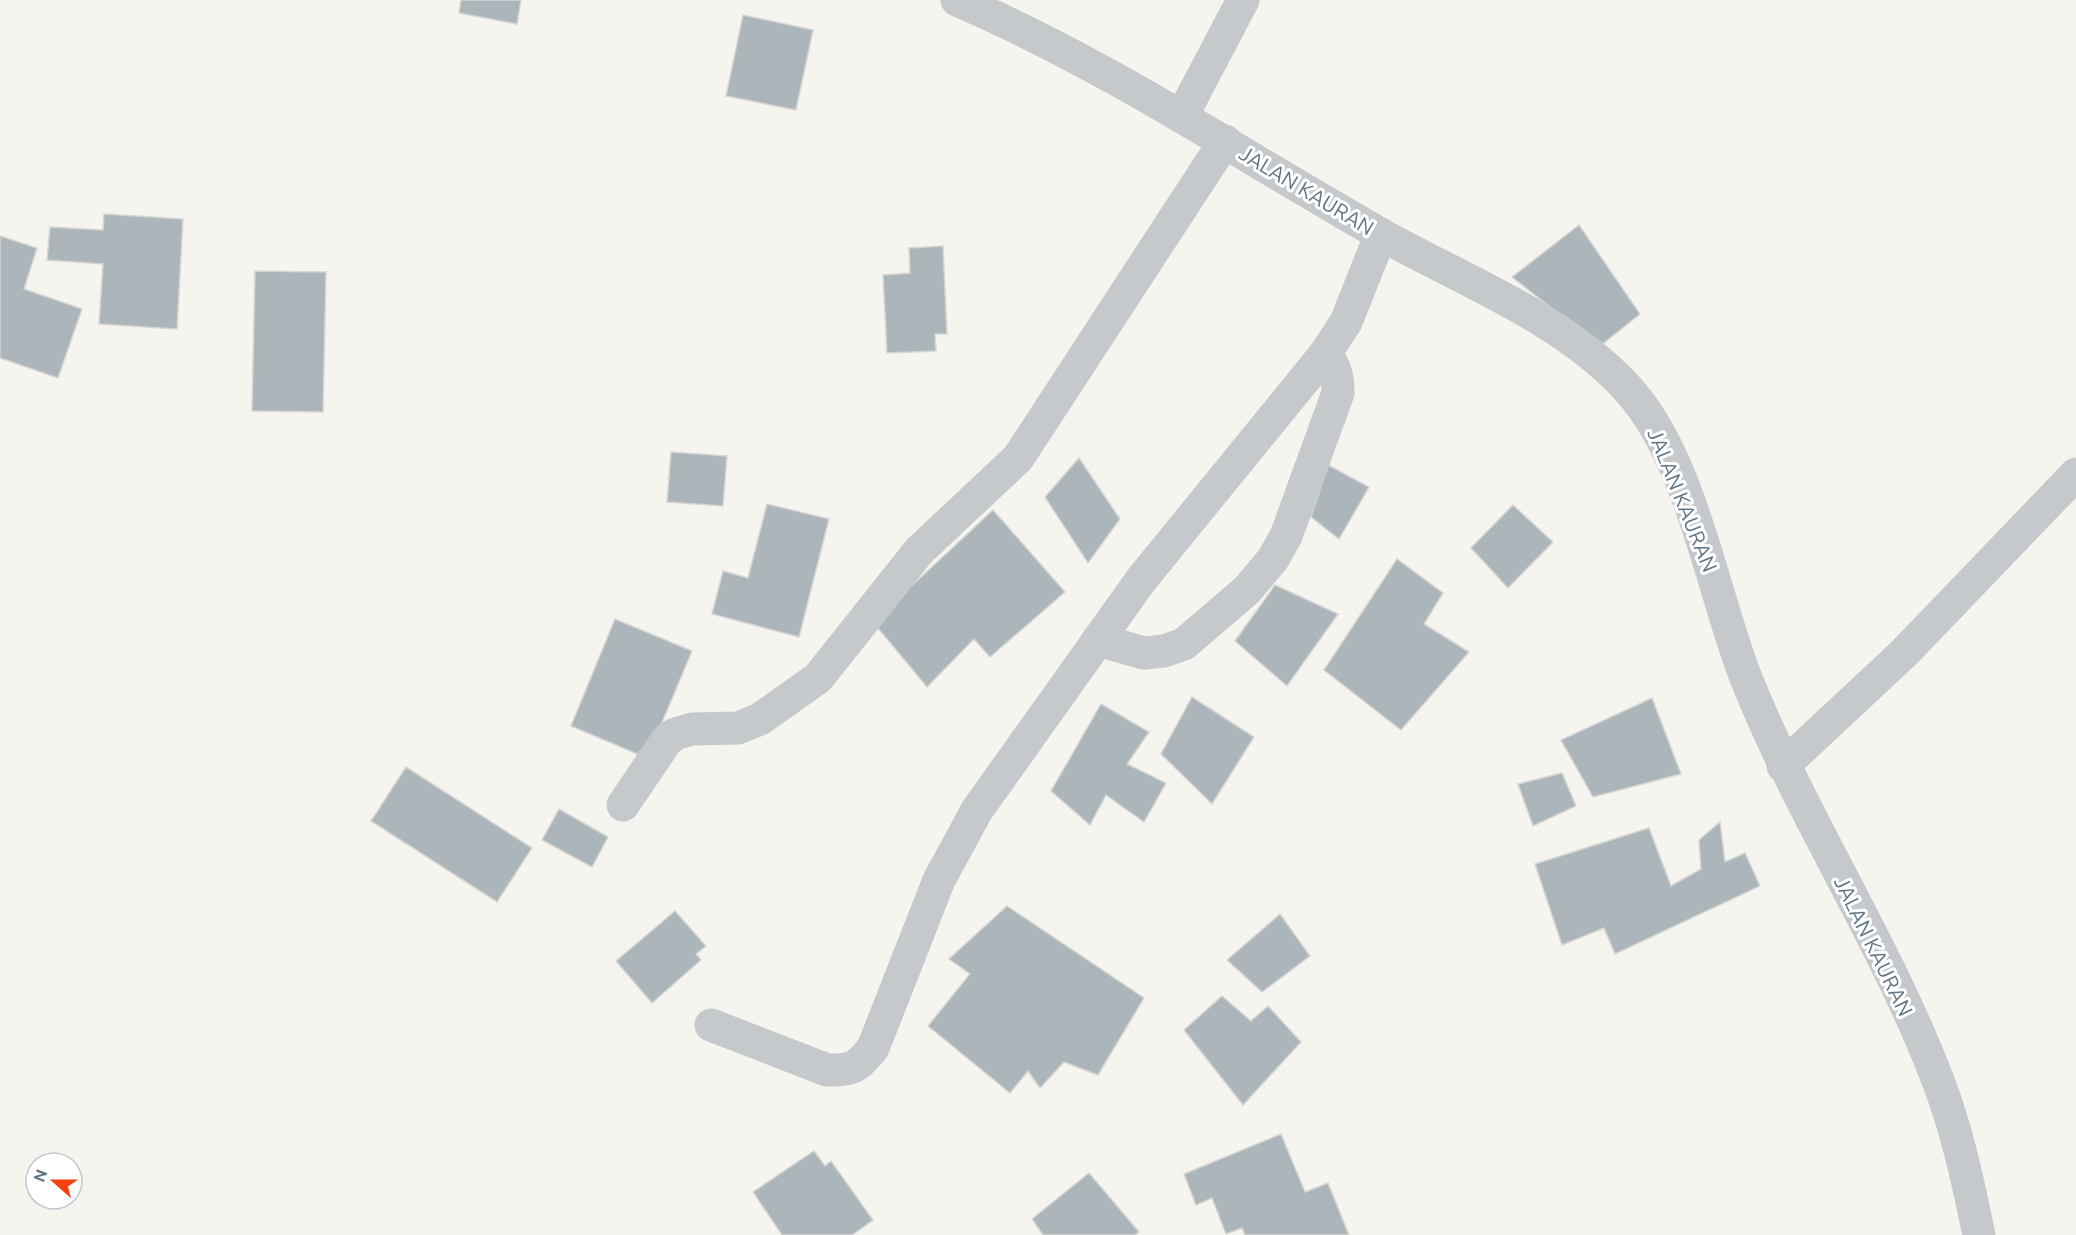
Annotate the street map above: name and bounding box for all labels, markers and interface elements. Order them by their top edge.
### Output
street label: JALAN KAURAN [1235,140,1379,240]
street label: JALAN KAURAN [1643,425,1723,575]
street label: JALAN KAURAN [1830,872,1918,1020]
north arrow [24,1151,84,1211]
text: N [29,1167,51,1184]

